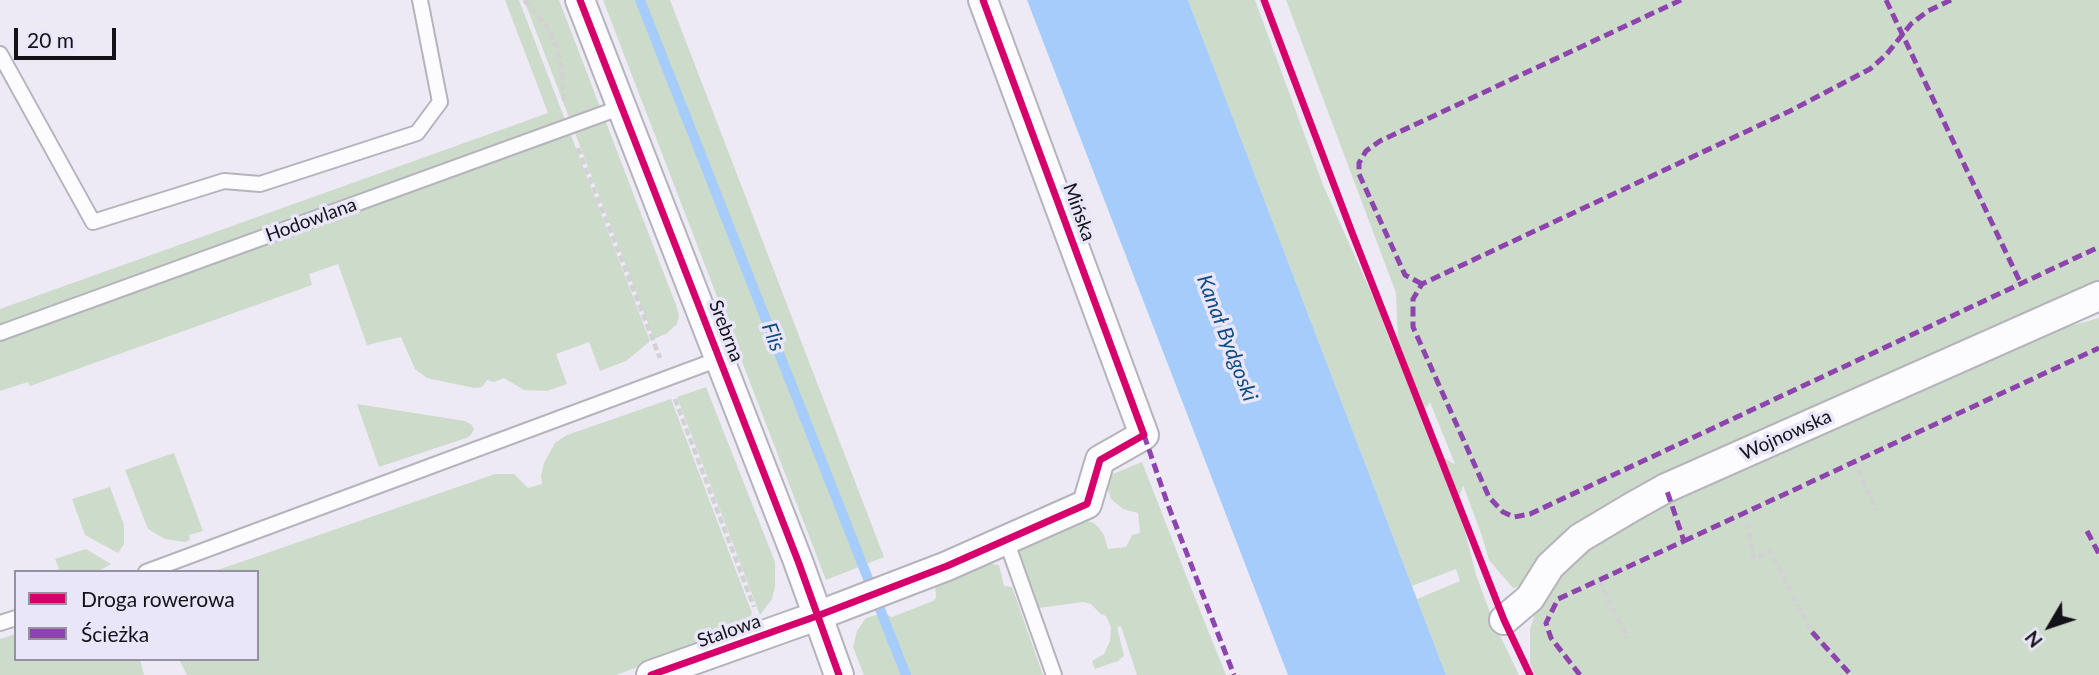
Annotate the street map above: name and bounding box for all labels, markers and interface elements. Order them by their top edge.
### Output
scale bar [18,14,119,58]
text: 20 m [27,27,74,52]
street label: Mińska [1058,180,1100,244]
street label: Hodowlana [262,193,360,247]
water label: Kanał Bydgoski [1191,271,1263,405]
street label: Srebrna [704,297,748,365]
water label: Flis [756,319,790,355]
street label: Wojnowska [1737,405,1835,465]
legend [14,570,259,661]
text: Droga rowerowa [81,586,235,611]
north arrow [2015,591,2085,661]
street label: Stalowa [694,610,764,652]
text: Ścieżka [81,621,149,646]
text: N [2020,627,2047,652]

